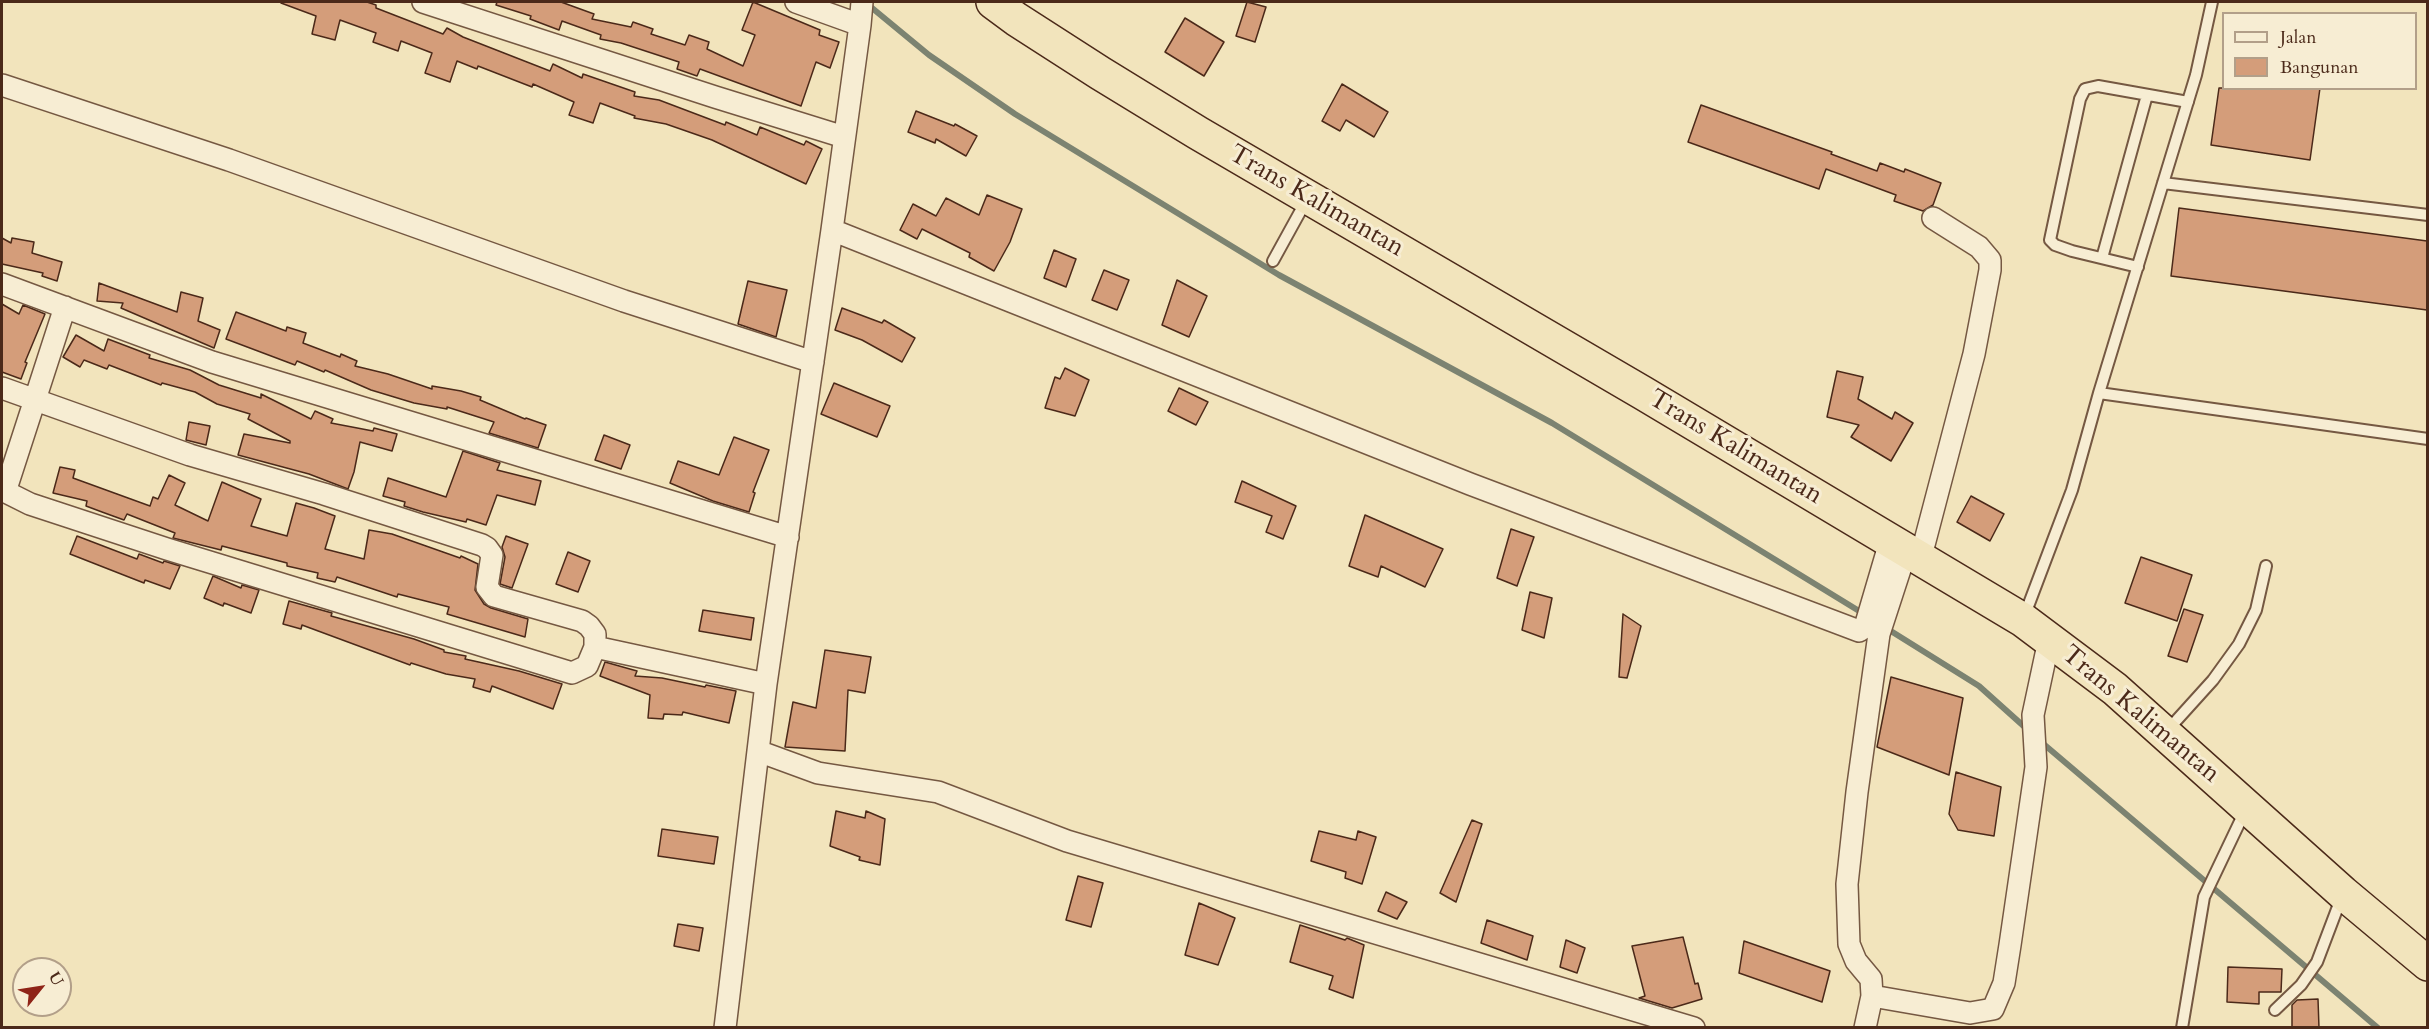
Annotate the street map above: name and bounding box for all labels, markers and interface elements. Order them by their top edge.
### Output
legend [2222,12,2417,90]
text: Jalan [2280,25,2316,50]
text: Bangunan [2280,55,2358,80]
street label: Trans Kalimantan [1223,139,1409,265]
street label: Trans Kalimantan [1643,384,1827,512]
street label: Trans Kalimantan [2055,640,2225,790]
north arrow [12,957,72,1017]
text: U [43,968,69,990]

